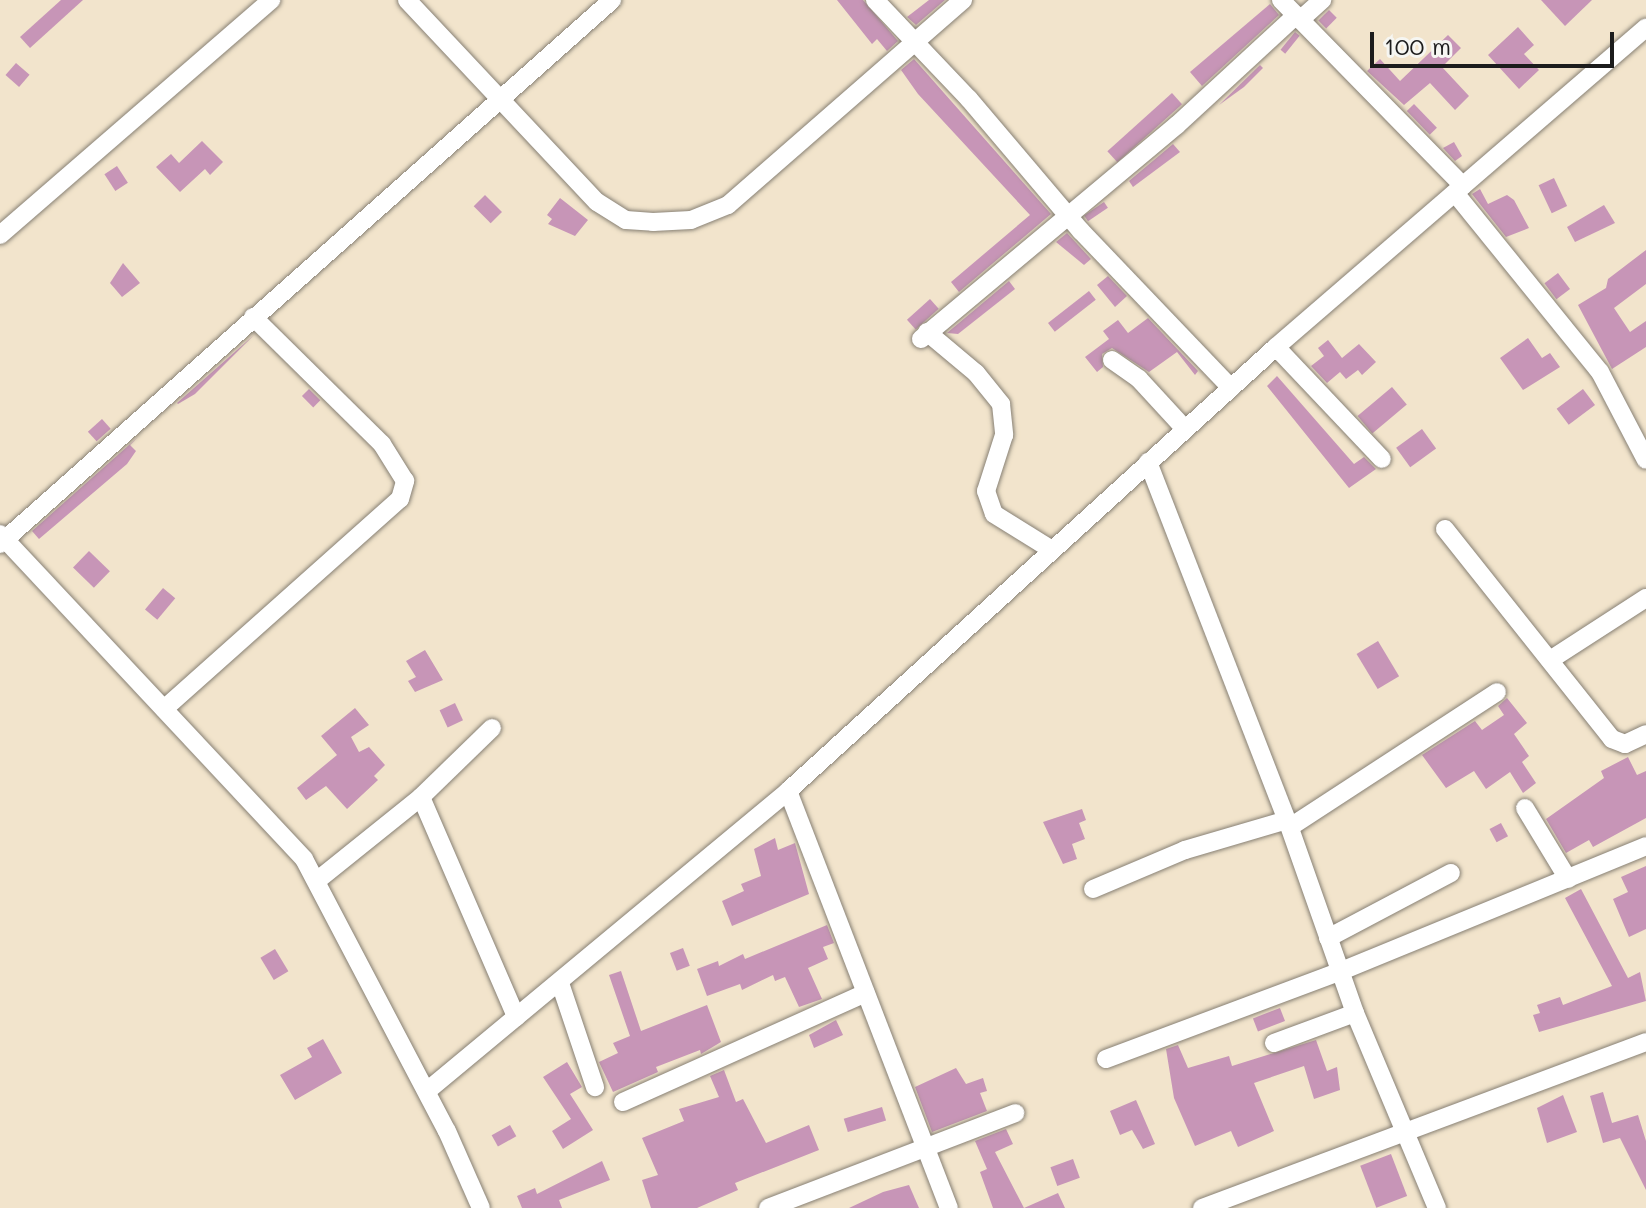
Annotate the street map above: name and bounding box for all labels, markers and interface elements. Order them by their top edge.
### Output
scale bar [1374,16,1618,66]
text: 100 m [1384,30,1451,61]

